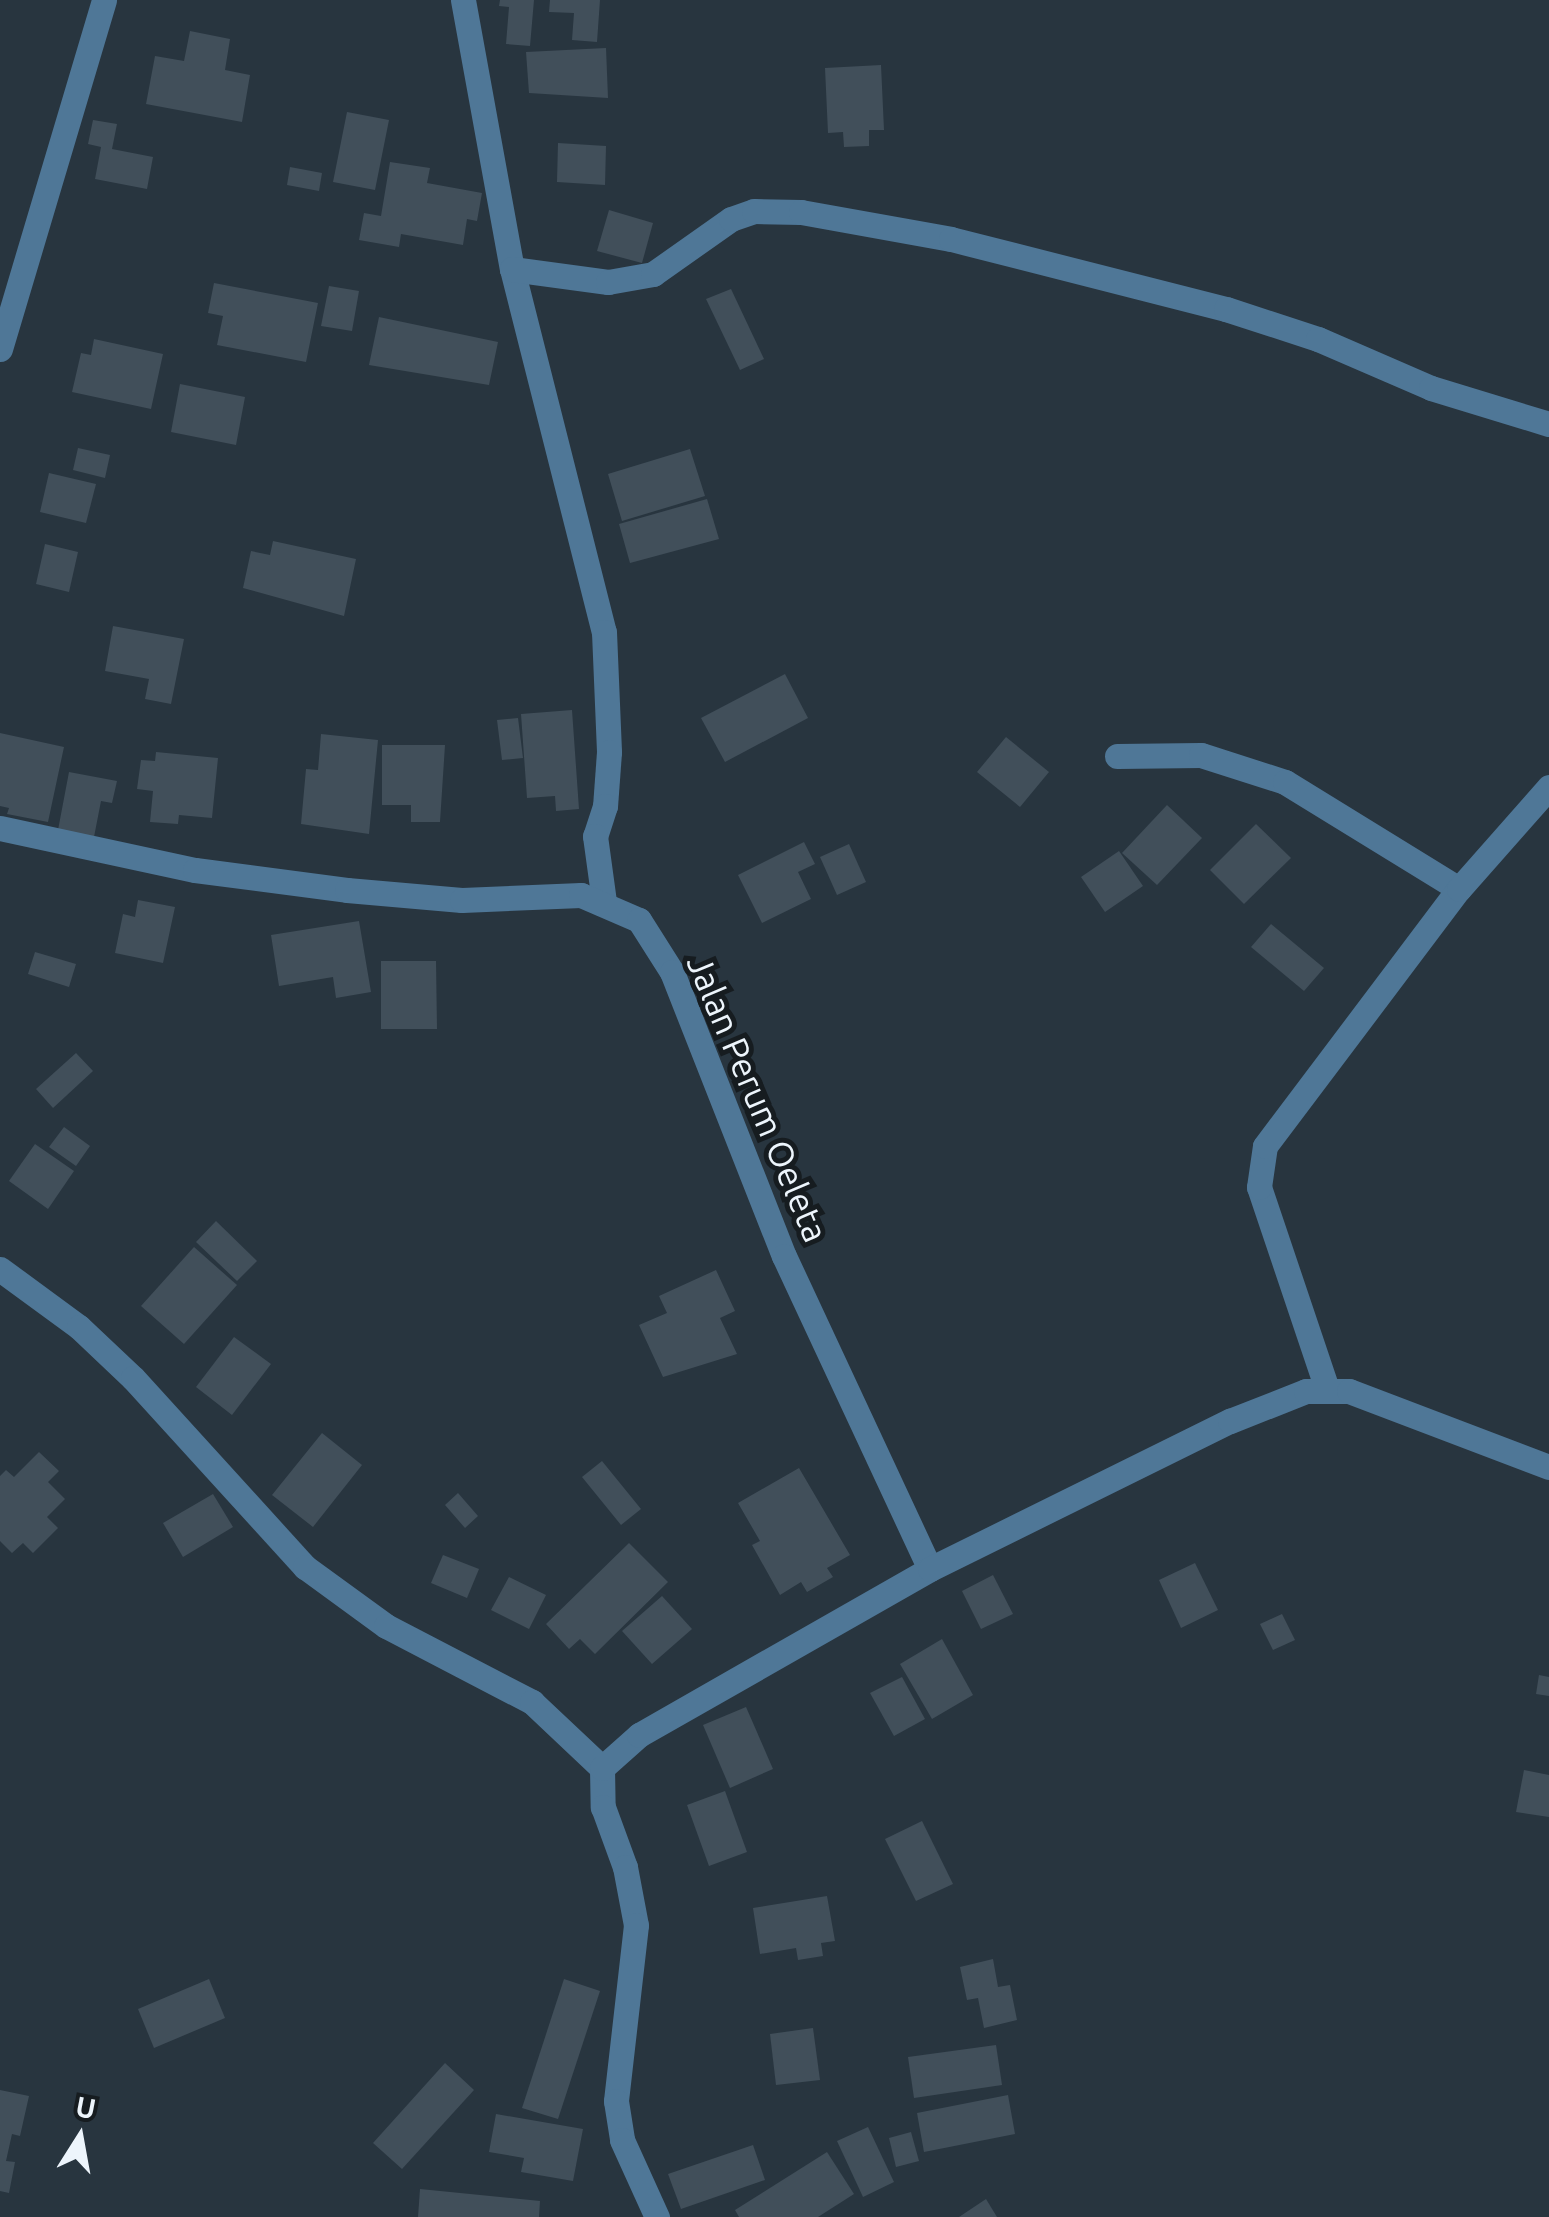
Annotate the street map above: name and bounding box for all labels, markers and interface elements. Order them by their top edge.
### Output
street label: Jalan Perum Oeleta [678,948,838,1248]
north arrow [30,2087,130,2187]
text: U [73,2090,98,2124]

